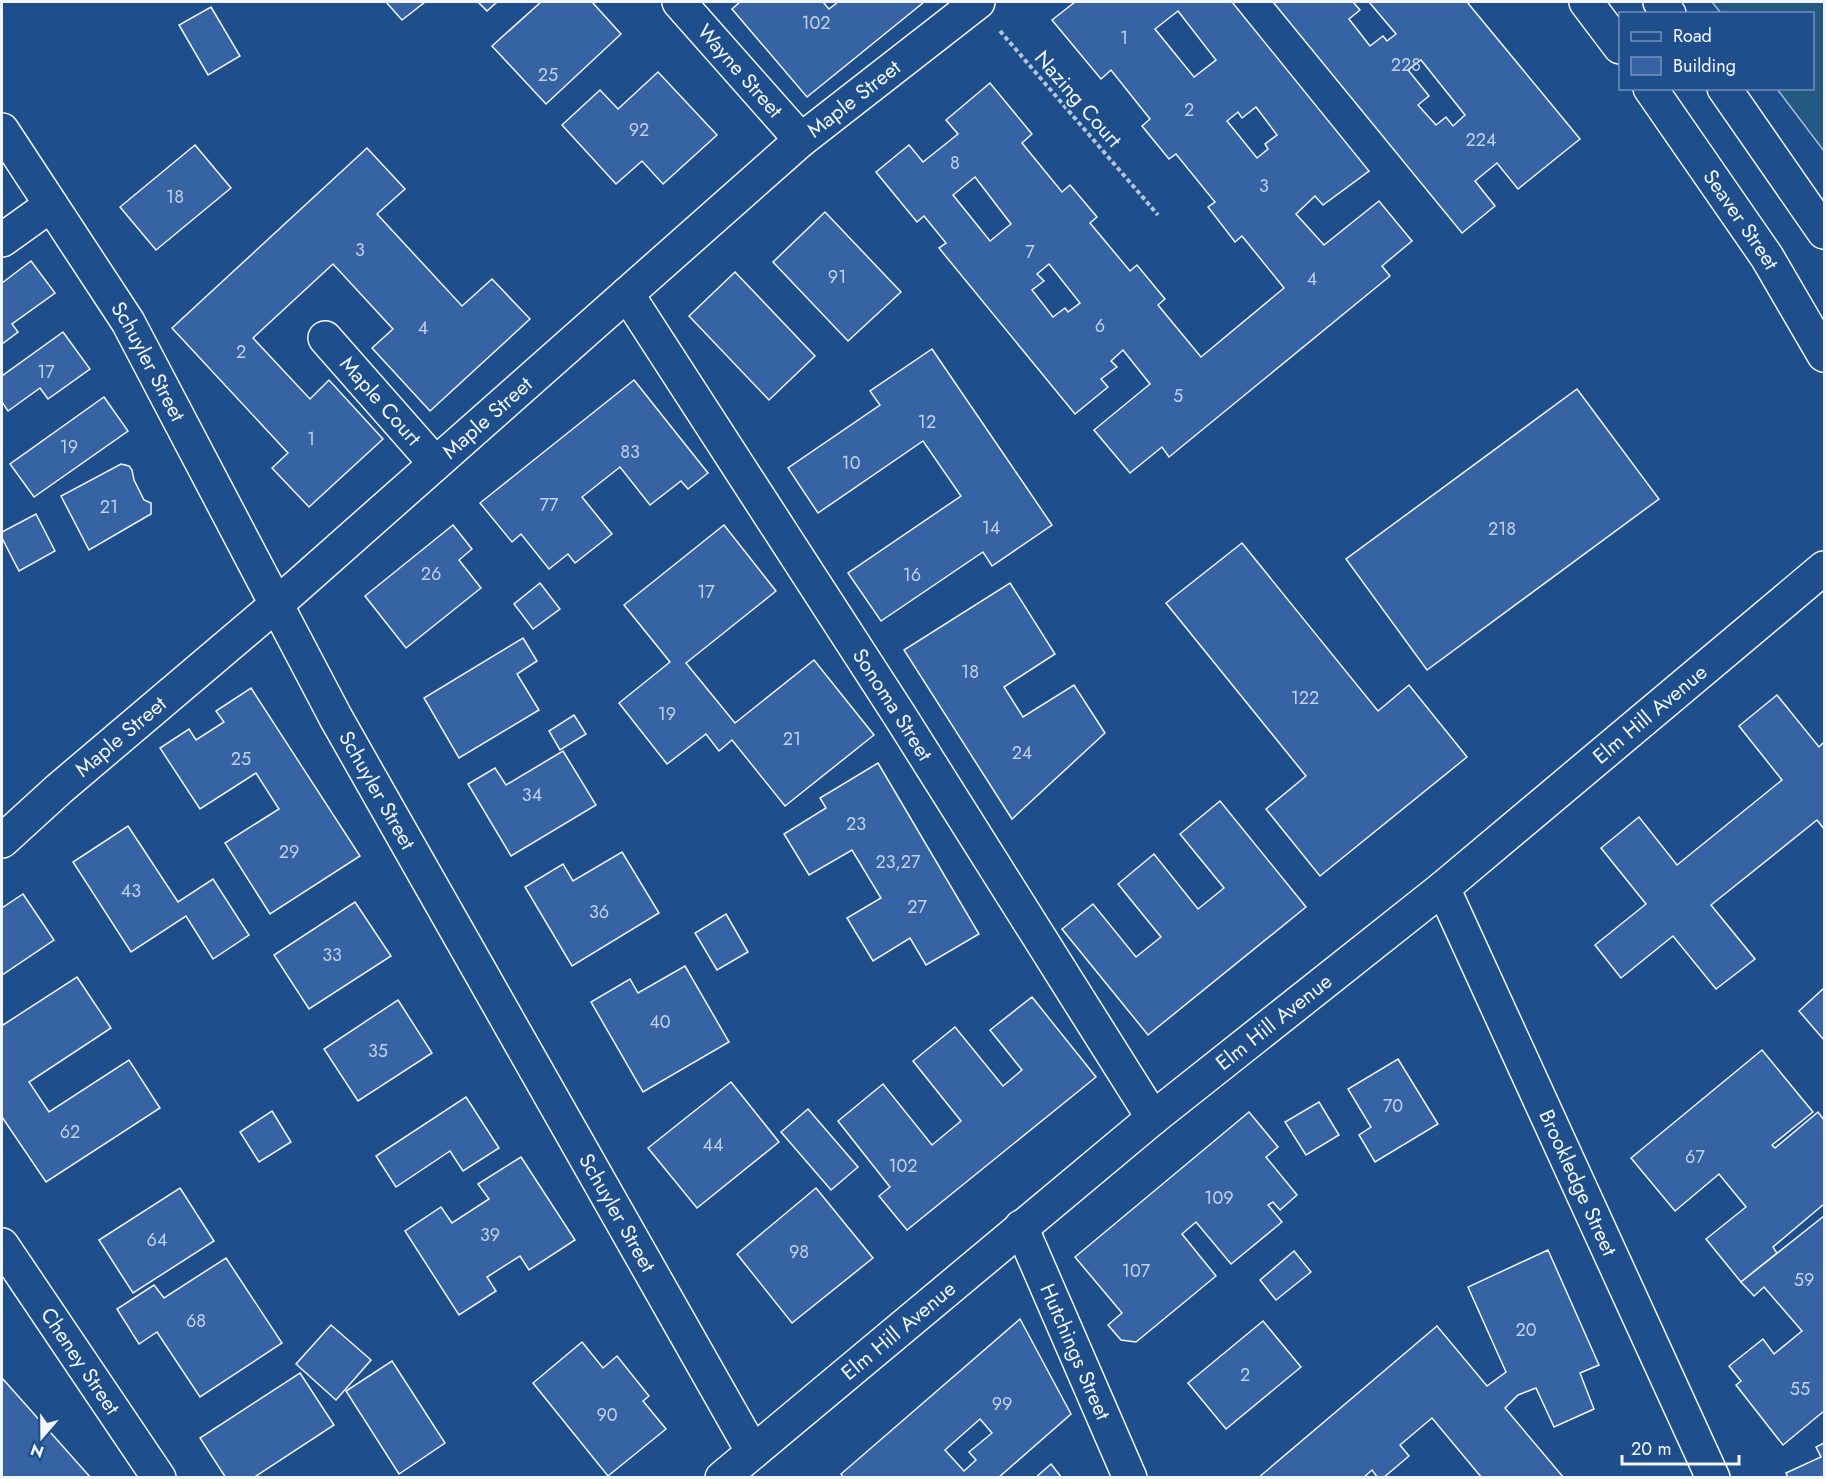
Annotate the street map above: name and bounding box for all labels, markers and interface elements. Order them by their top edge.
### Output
house number: 102 [801,10,831,36]
legend [1619,12,1814,90]
street label: Wayne Street [690,17,790,124]
text: Road [1673,23,1712,49]
house number: 1 [1120,25,1128,51]
street label: Nazing Court [1027,44,1129,154]
house number: 228 [1391,52,1421,78]
street label: Maple Street [801,53,907,145]
text: Building [1673,53,1736,79]
house number: 25 [538,62,558,88]
house number: 2 [1184,97,1194,123]
house number: 92 [629,117,649,143]
house number: 224 [1466,127,1496,153]
house number: 8 [950,150,960,176]
street label: Seaver Street [1696,163,1786,275]
house number: 3 [1259,173,1269,199]
house number: 18 [166,184,184,210]
house number: 3 [355,237,365,263]
house number: 7 [1025,239,1035,265]
house number: 91 [828,264,846,290]
house number: 4 [1307,266,1317,292]
street label: Schuyler Street [104,296,193,427]
house number: 6 [1095,313,1105,339]
house number: 4 [418,315,428,341]
house number: 2 [236,339,246,365]
street label: Maple Court [333,350,428,452]
house number: 17 [37,359,55,385]
street label: Maple Street [436,370,539,466]
house number: 5 [1173,383,1183,409]
house number: 12 [918,409,936,435]
house number: 1 [307,426,315,452]
house number: 19 [60,434,78,460]
house number: 83 [620,439,640,465]
house number: 10 [842,450,861,476]
house number: 77 [540,492,559,518]
house number: 21 [100,494,118,520]
house number: 14 [982,515,1000,541]
house number: 218 [1488,516,1516,542]
house number: 26 [421,561,441,587]
house number: 16 [903,562,921,588]
house number: 17 [697,579,715,605]
street label: Sonoma Street [845,643,940,767]
street label: Elm Hill Avenue [1586,657,1714,771]
house number: 18 [961,659,979,685]
house number: 122 [1291,685,1319,711]
street label: Maple Street [69,689,173,784]
house number: 19 [658,701,676,727]
street label: Schuyler Street [331,725,423,855]
house number: 21 [783,726,801,752]
house number: 24 [1012,740,1032,766]
house number: 25 [231,746,251,772]
house number: 34 [522,782,542,808]
house number: 23 [846,811,866,837]
house number: 29 [279,839,299,865]
house number: 23,27 [875,849,921,875]
house number: 43 [121,878,141,904]
house number: 27 [907,894,927,920]
house number: 36 [589,899,609,925]
house number: 33 [322,942,342,968]
street label: Elm Hill Avenue [1209,966,1339,1078]
house number: 40 [649,1009,671,1035]
house number: 35 [368,1038,388,1064]
house number: 70 [1383,1093,1403,1119]
street label: Brookledge Street [1531,1105,1624,1261]
house number: 62 [60,1119,80,1145]
house number: 44 [703,1132,724,1158]
house number: 67 [1685,1144,1705,1170]
street label: Schuyler Street [571,1148,663,1278]
house number: 102 [888,1153,918,1179]
house number: 109 [1204,1185,1234,1211]
house number: 39 [480,1222,500,1248]
house number: 64 [147,1227,167,1253]
house number: 98 [789,1239,809,1265]
house number: 107 [1122,1258,1151,1284]
house number: 59 [1794,1267,1814,1293]
street label: Elm Hill Avenue [835,1274,962,1387]
street label: Hutchings Street [1032,1279,1118,1424]
street label: Cheney Street [33,1302,127,1421]
house number: 68 [186,1308,206,1334]
house number: 20 [1515,1317,1537,1343]
house number: 2 [1240,1362,1250,1388]
house number: 55 [1790,1376,1810,1402]
house number: 99 [992,1391,1012,1417]
house number: 90 [596,1402,618,1428]
north arrow [12,1407,72,1467]
scale bar [1622,1428,1739,1466]
text: 20 m [1631,1436,1671,1462]
text: N [27,1438,47,1464]

